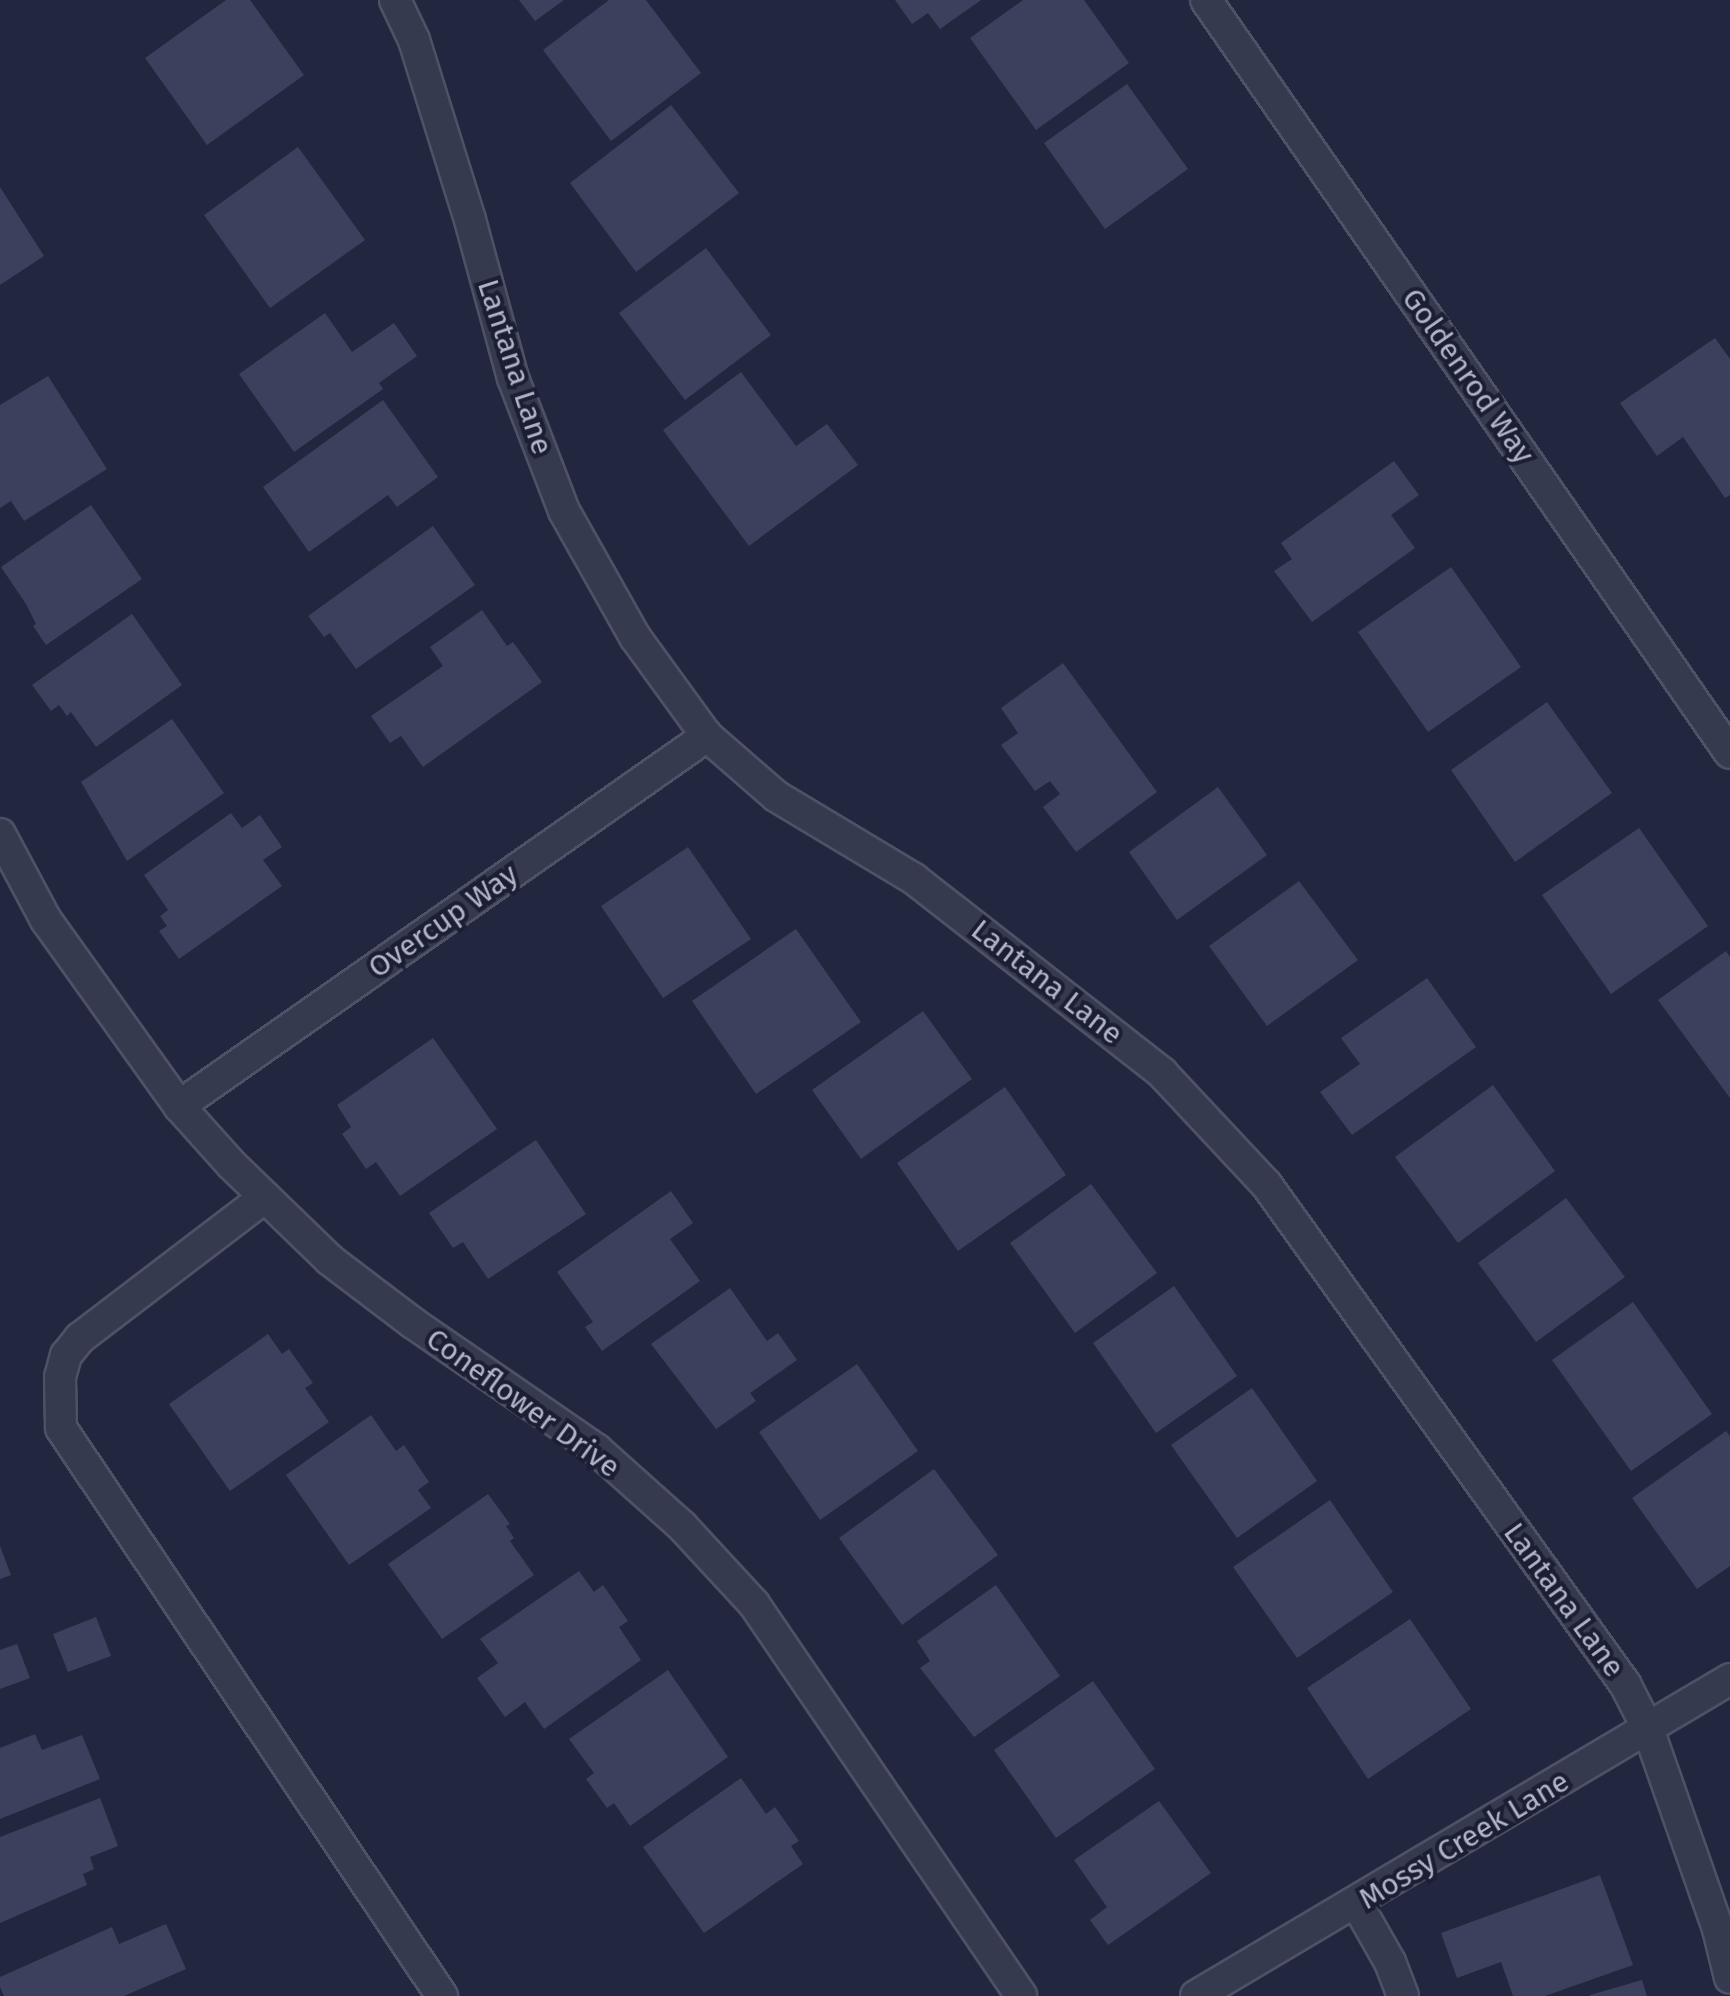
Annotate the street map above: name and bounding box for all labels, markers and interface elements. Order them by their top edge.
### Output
street label: Lantana Lane [470,275,560,459]
street label: Goldenrod Way [1394,281,1542,471]
street label: Overcup Way [361,856,525,986]
street label: Lantana Lane [964,912,1130,1052]
street label: Coneflower Drive [419,1321,627,1485]
street label: Lantana Lane [1496,1516,1632,1684]
street label: Mossy Creek Lane [1352,1763,1576,1917]

